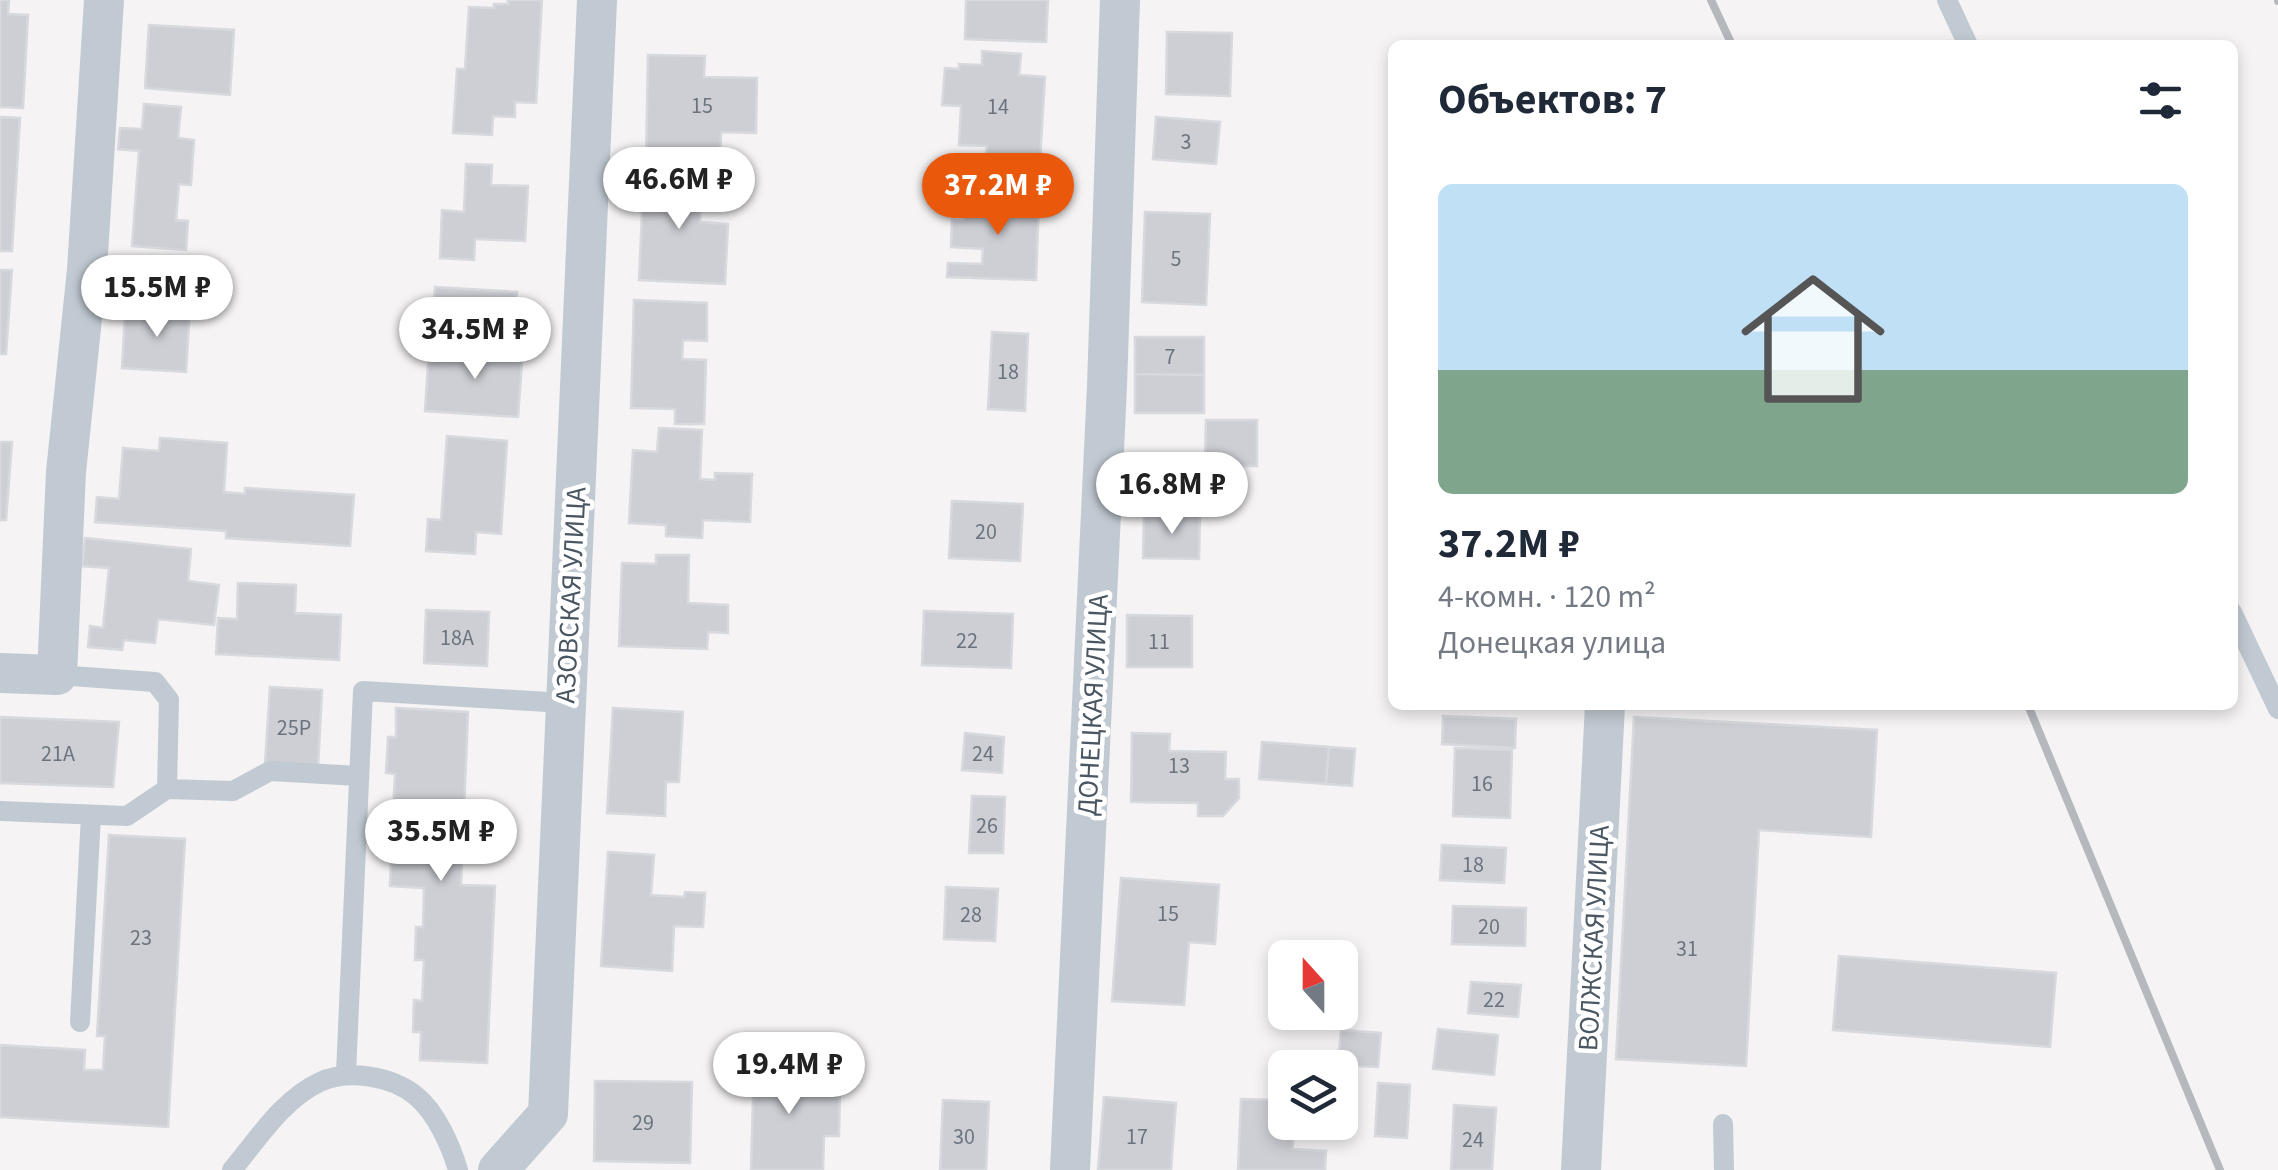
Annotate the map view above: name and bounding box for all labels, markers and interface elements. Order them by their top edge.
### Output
text: Объектов: 7 [1438,70,1667,130]
icon: filters [2133,73,2188,128]
house number: 15 [691,90,713,122]
house number: 14 [987,91,1009,123]
house number: 3 [1181,126,1191,158]
pin: 46.6M ₽ [587,147,771,232]
pin: 37.2M ₽ [906,153,1090,238]
text: 46.6M ₽ [625,156,733,202]
text: 37.2M ₽ [944,162,1052,208]
house number: 5 [1171,243,1181,275]
icon: home [1723,249,1903,429]
pin: 15.5M ₽ [65,255,249,340]
text: 15.5M ₽ [103,264,211,310]
pin: 34.5M ₽ [383,297,567,382]
text: 34.5M ₽ [421,306,529,352]
house number: 7 [1165,341,1176,373]
house number: 18 [997,356,1019,388]
pin: 16.8M ₽ [1080,452,1264,537]
text: 16.8M ₽ [1118,461,1226,507]
street label: АЗОВСКАЯ УЛИЦА [545,485,597,704]
text: 37.2M ₽ [1438,514,1580,574]
house number: 20 [975,516,997,548]
text: 4-комн. · 120 m² [1438,574,1656,620]
street label: ДОНЕЦКАЯ УЛИЦА [1067,592,1119,817]
text: Донецкая улица [1438,620,1666,666]
house number: 18А [440,622,474,654]
house number: 22 [956,625,978,657]
house number: 11 [1148,626,1170,658]
house number: 25Р [277,712,311,744]
house number: 21А [41,738,75,770]
house number: 24 [972,738,994,770]
house number: 13 [1168,750,1190,782]
house number: 16 [1471,768,1493,800]
pin: 35.5M ₽ [349,799,533,884]
text: 35.5M ₽ [387,808,495,854]
house number: 26 [976,810,998,842]
street label: ВОЛЖСКАЯ УЛИЦА [1568,823,1620,1052]
house number: 18 [1462,849,1484,881]
house number: 15 [1157,898,1179,930]
house number: 28 [960,899,982,931]
house number: 20 [1478,911,1500,943]
house number: 23 [130,922,152,954]
house number: 31 [1676,933,1698,965]
north arrow [1268,940,1358,1030]
map controls [1268,940,1358,1140]
house number: 22 [1483,984,1505,1016]
pin: 19.4M ₽ [697,1032,881,1117]
text: 19.4M ₽ [735,1041,843,1087]
button: layers [1268,1050,1358,1140]
house number: 29 [632,1107,654,1139]
house number: 30 [953,1121,975,1153]
house number: 17 [1126,1121,1148,1153]
house number: 24 [1462,1124,1484,1156]

